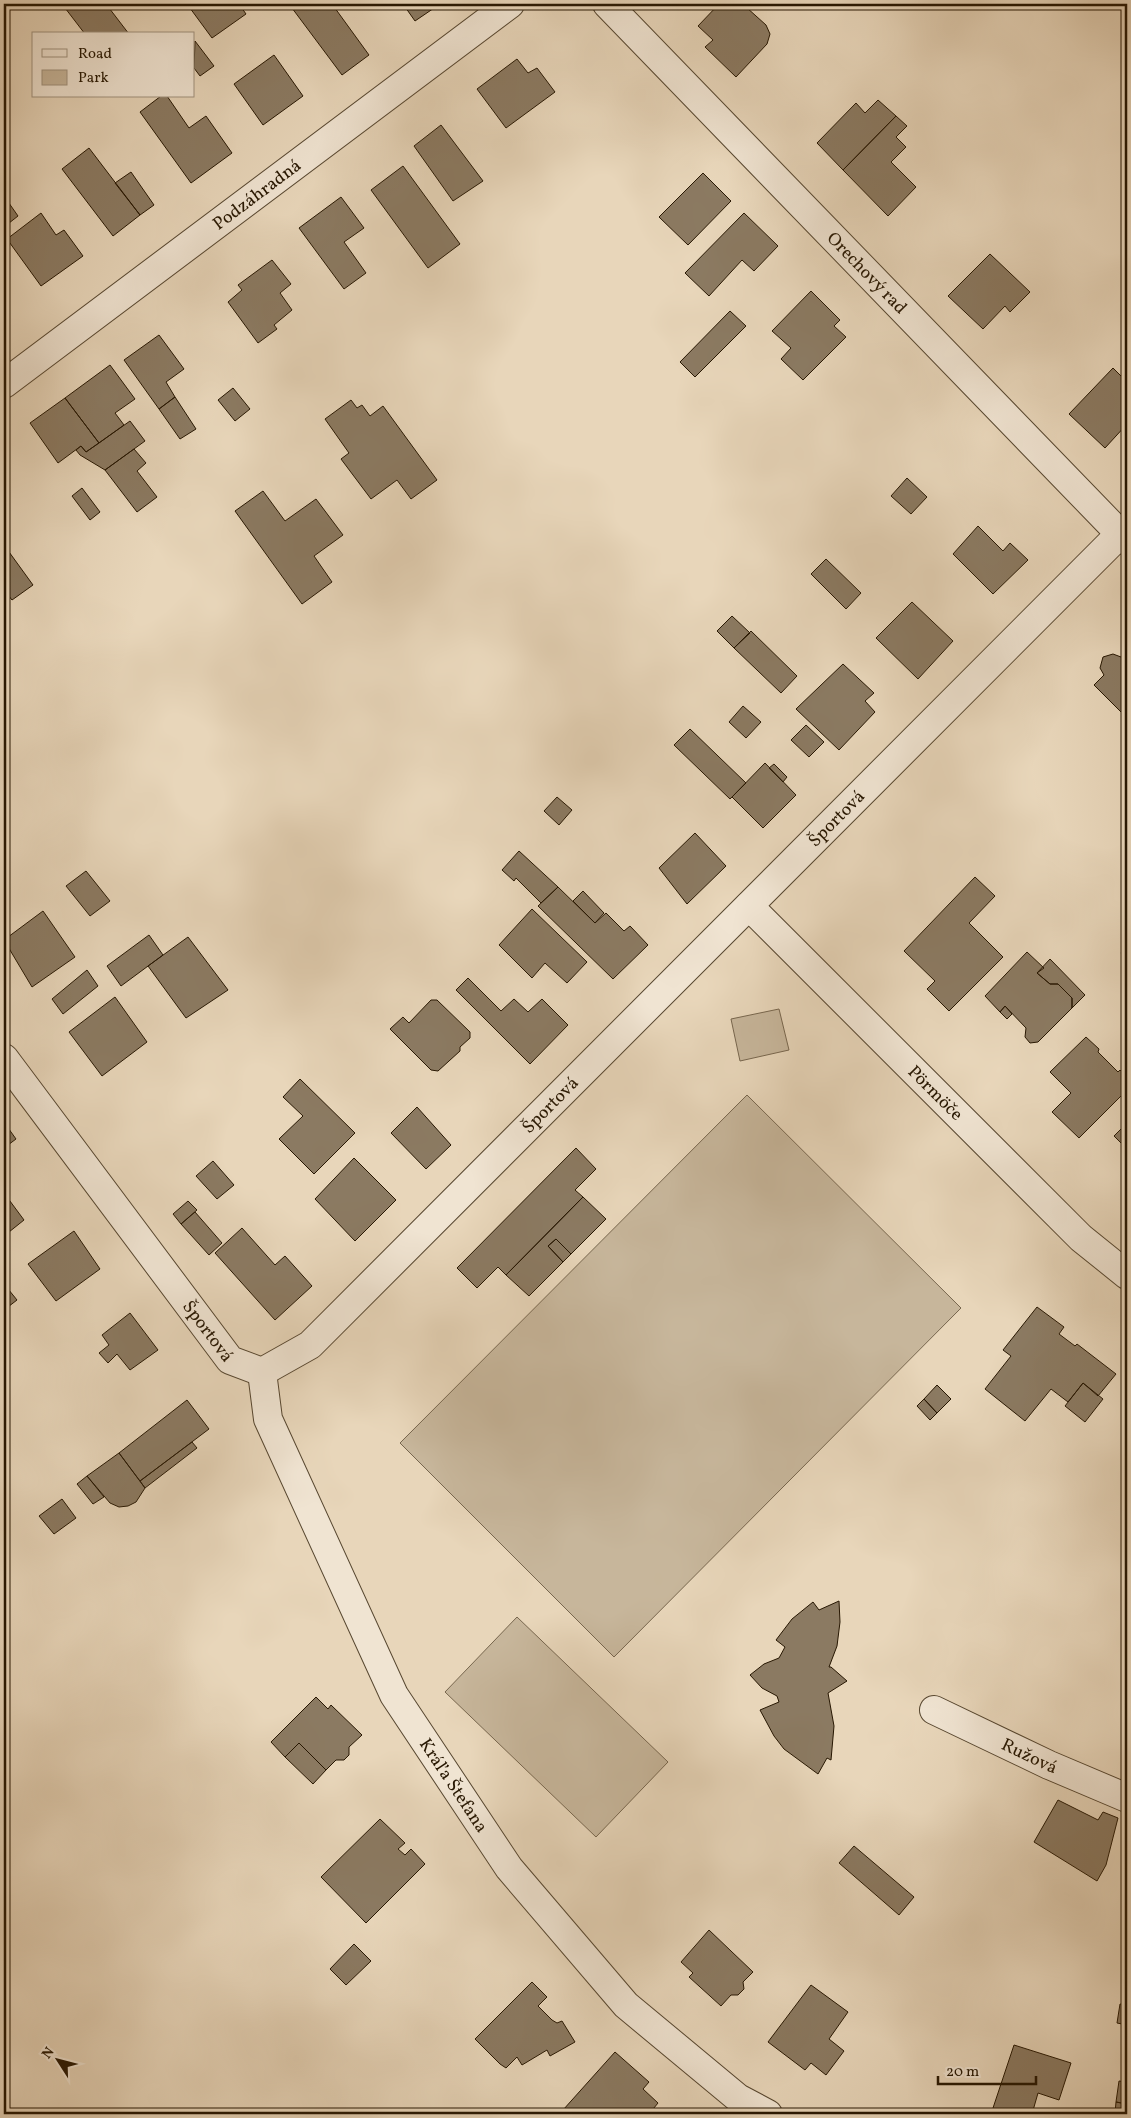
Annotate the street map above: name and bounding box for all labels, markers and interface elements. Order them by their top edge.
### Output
legend [32,32,195,98]
text: Road [78,44,112,65]
text: Park [78,68,109,89]
street label: Podzáhradná [208,154,307,237]
street label: Orechový rad [820,227,912,320]
street label: Športová [803,785,871,853]
street label: Pörmöče [901,1060,968,1127]
street label: Športová [517,1072,585,1140]
street label: Športová [176,1296,239,1368]
street label: Ružová [997,1733,1061,1781]
street label: Kráľa Štefana [412,1734,493,1838]
north arrow [32,2036,82,2086]
text: N [38,2044,59,2063]
scale bar [938,2053,1036,2085]
text: 20 m [946,2062,979,2083]

